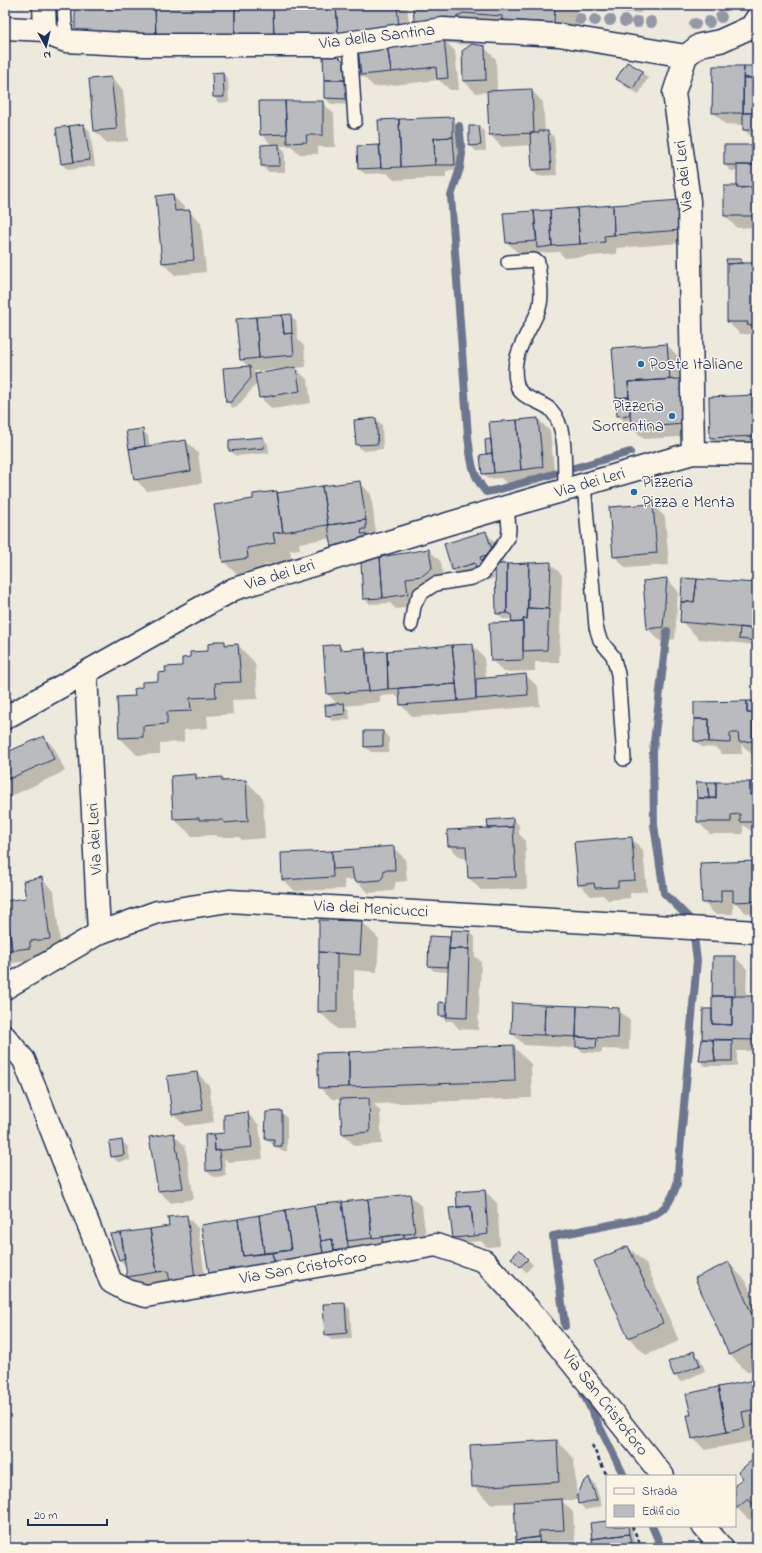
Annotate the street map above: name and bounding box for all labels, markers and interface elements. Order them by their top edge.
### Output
street label: Via della Santina [317,17,436,57]
north arrow [26,26,66,66]
text: N [42,46,52,63]
street label: Via dei Leri [668,139,700,214]
place label: Poste Italiane [649,352,743,377]
marker: Poste Italiane [636,359,646,369]
place label: Pizzeria Sorrentina [591,394,664,439]
marker: Pizzeria Sorrentina [667,411,677,421]
street label: Via dei Leri [551,461,628,505]
place label: Pizzeria Pizza e Menta [642,470,735,515]
marker: Pizzeria Pizza e Menta [629,487,639,497]
street label: Via dei Leri [241,553,318,598]
street label: Via dei Leri [81,802,109,877]
street label: Via dei Menicucci [312,893,429,924]
street label: Via San Cristoforo [236,1244,369,1292]
street label: Via San Cristoforo [555,1344,655,1462]
legend [606,1475,736,1527]
text: Strada [642,1483,677,1501]
scale bar [28,1501,107,1527]
text: Edificio [642,1503,680,1521]
text: 20 m [34,1507,57,1525]

